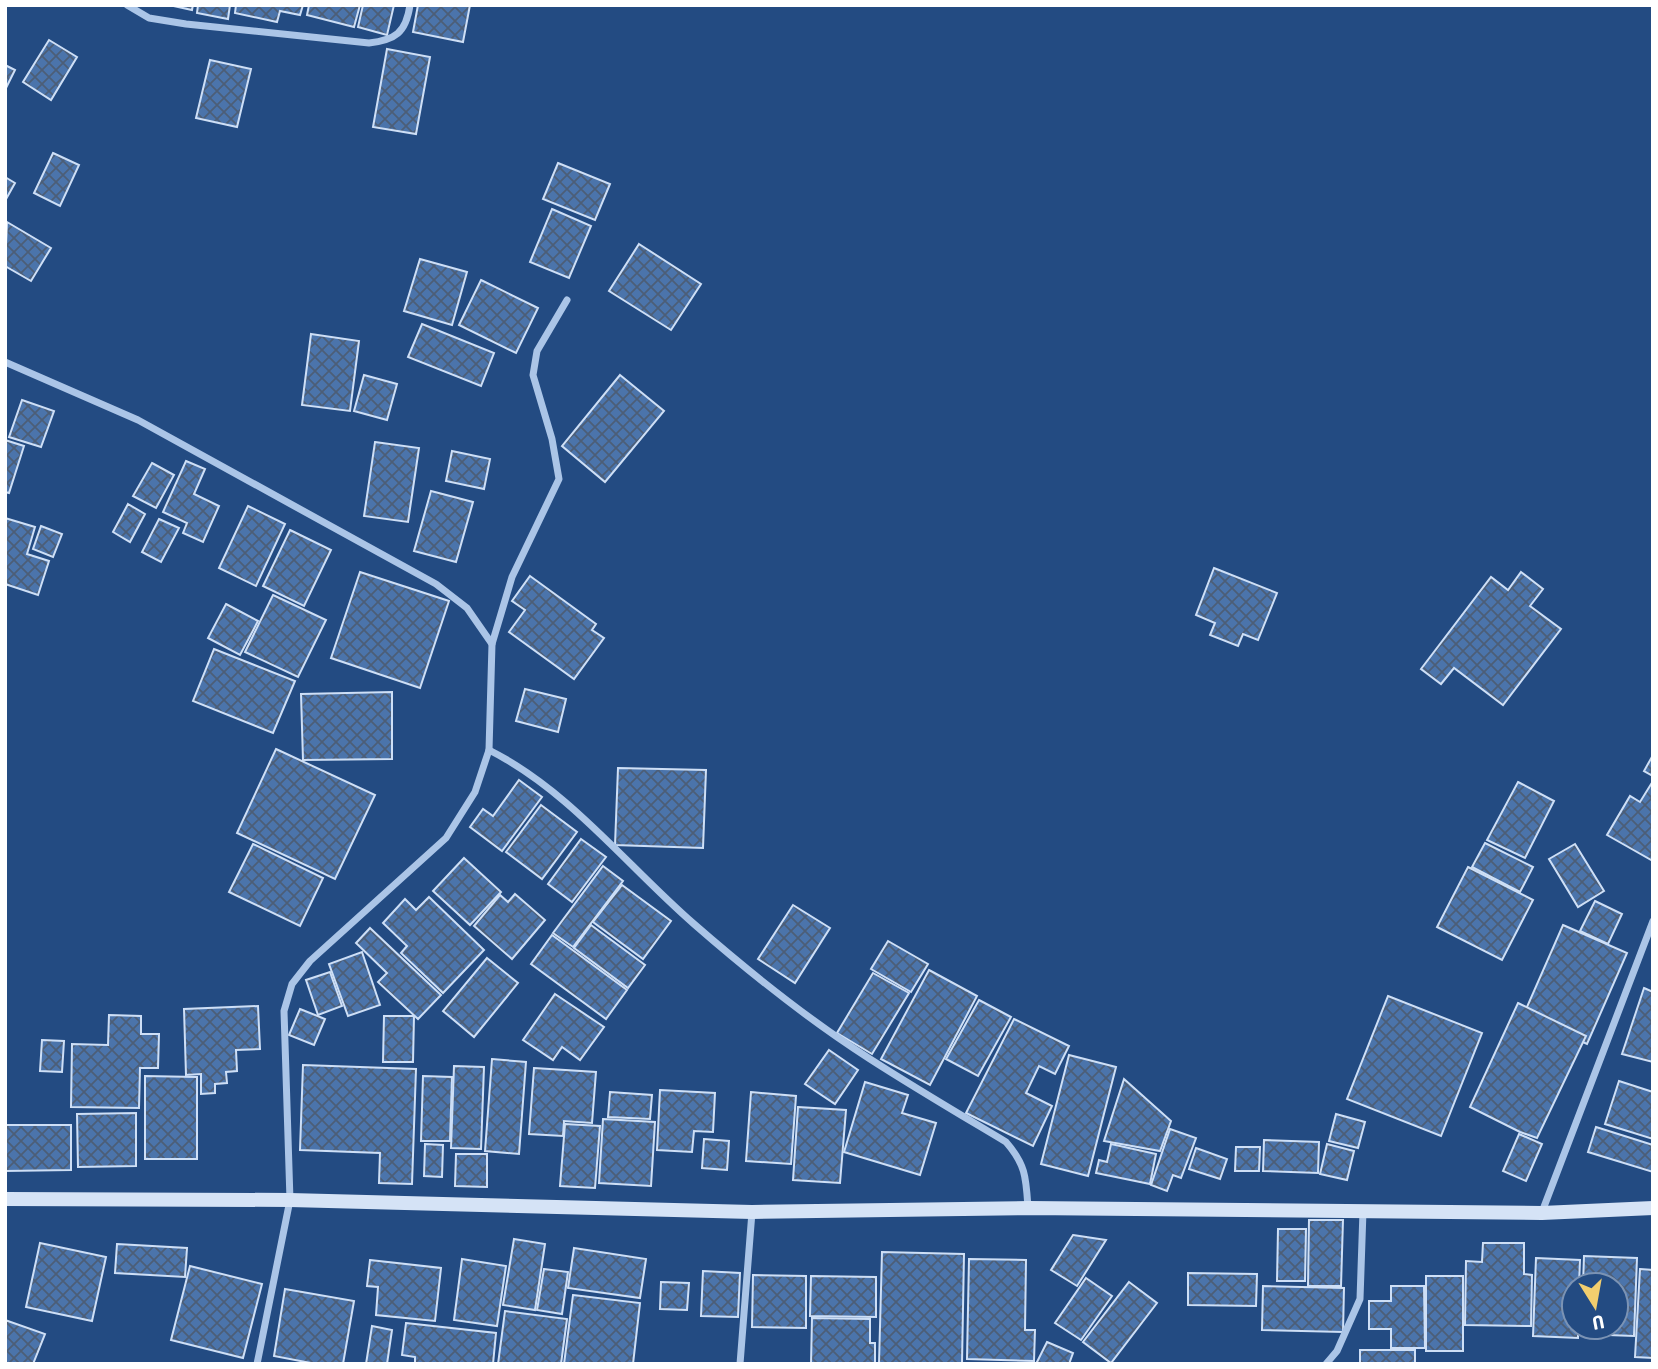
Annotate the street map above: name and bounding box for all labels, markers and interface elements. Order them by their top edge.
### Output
north arrow [1560,1271,1630,1341]
text: U [1591,1311,1606,1335]

